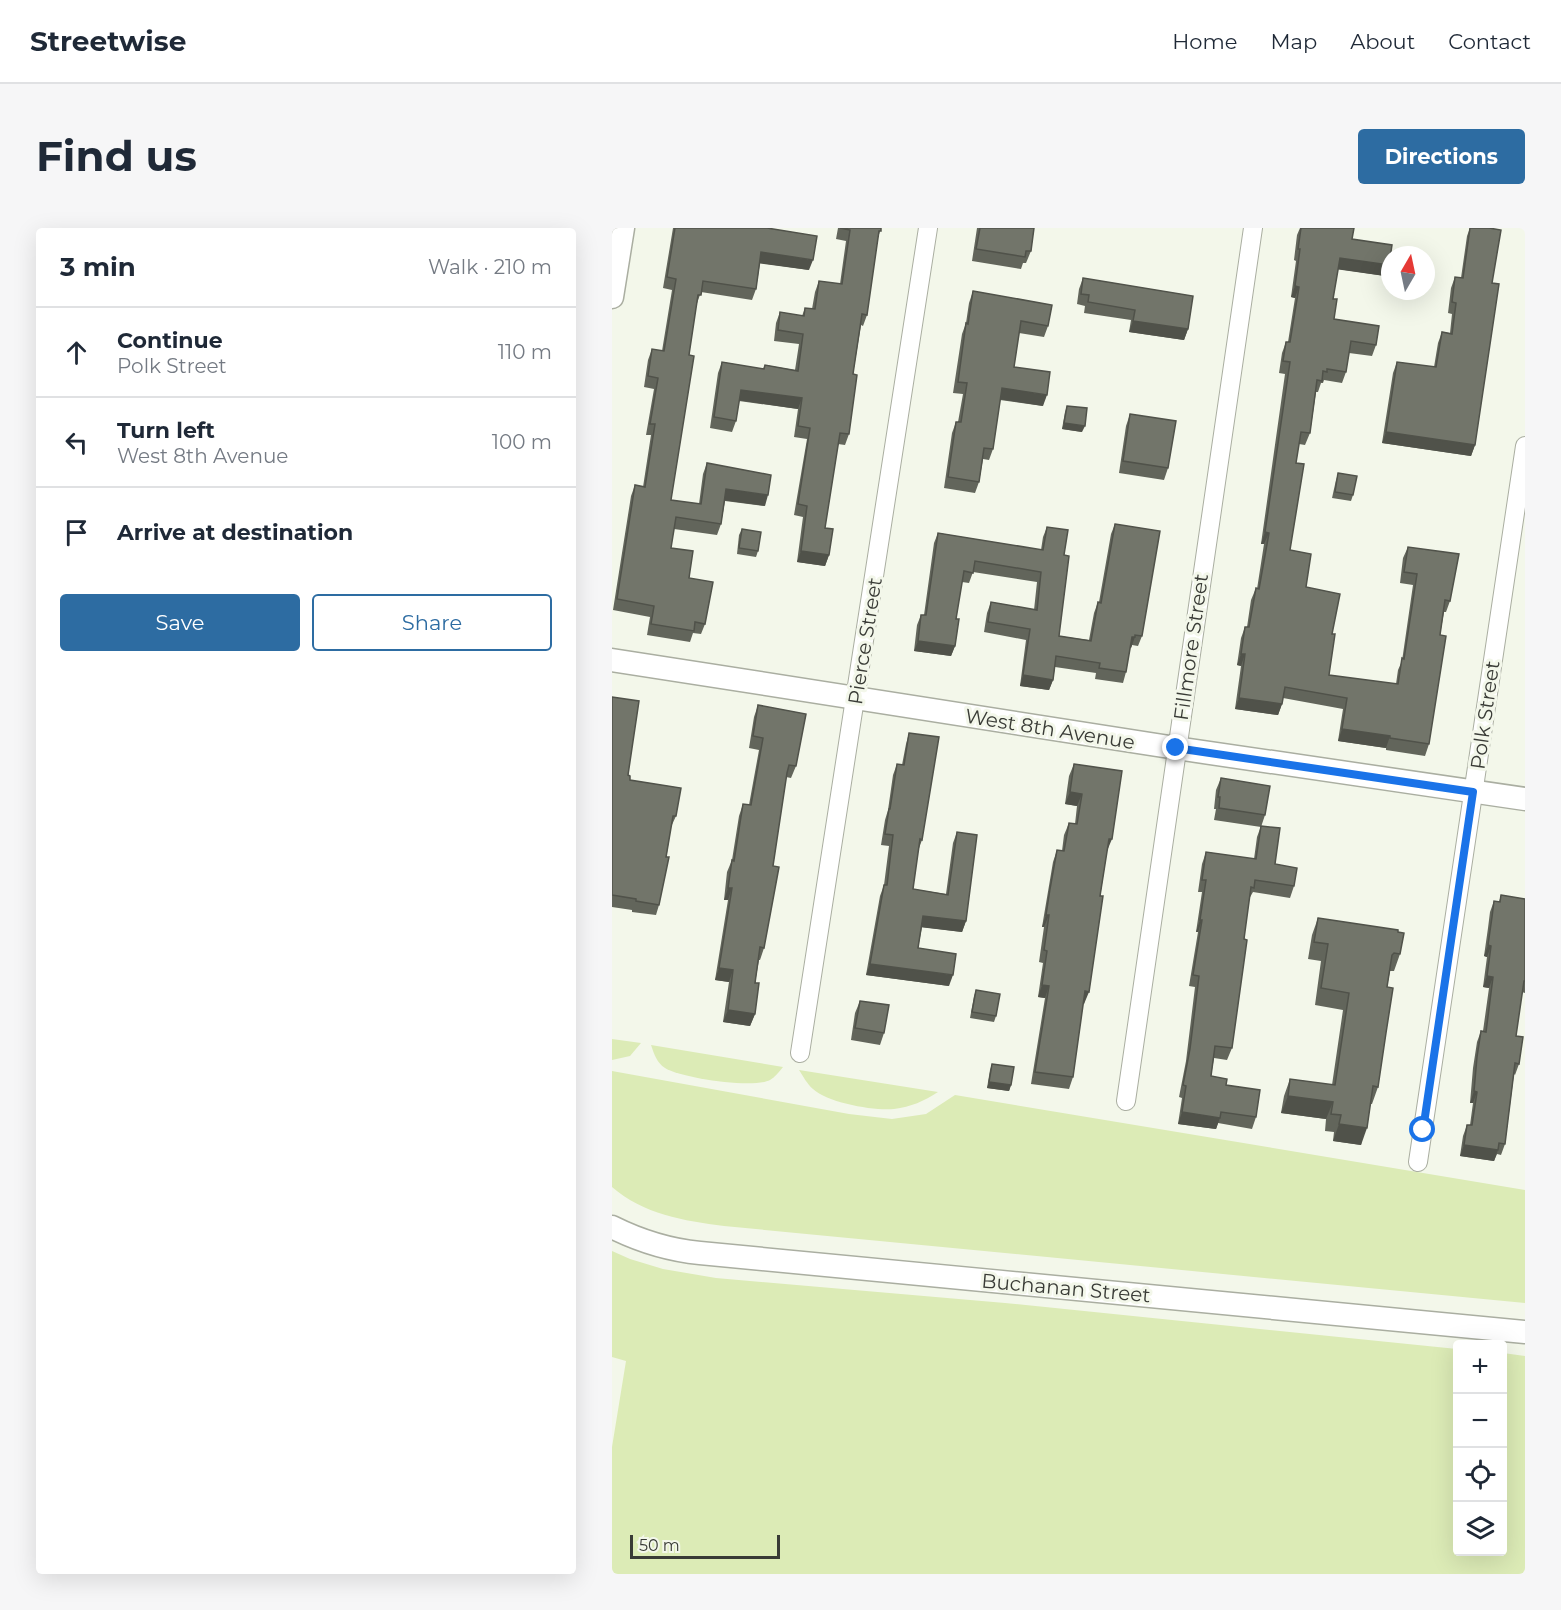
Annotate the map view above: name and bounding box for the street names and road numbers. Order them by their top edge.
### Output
street label: Fillmore Street [1169,572,1213,722]
street label: Pierce Street [843,576,887,706]
street label: Polk Street [1465,659,1505,771]
street label: West 8th Avenue [963,704,1137,754]
street label: Buchanan Street [981,1269,1151,1307]

